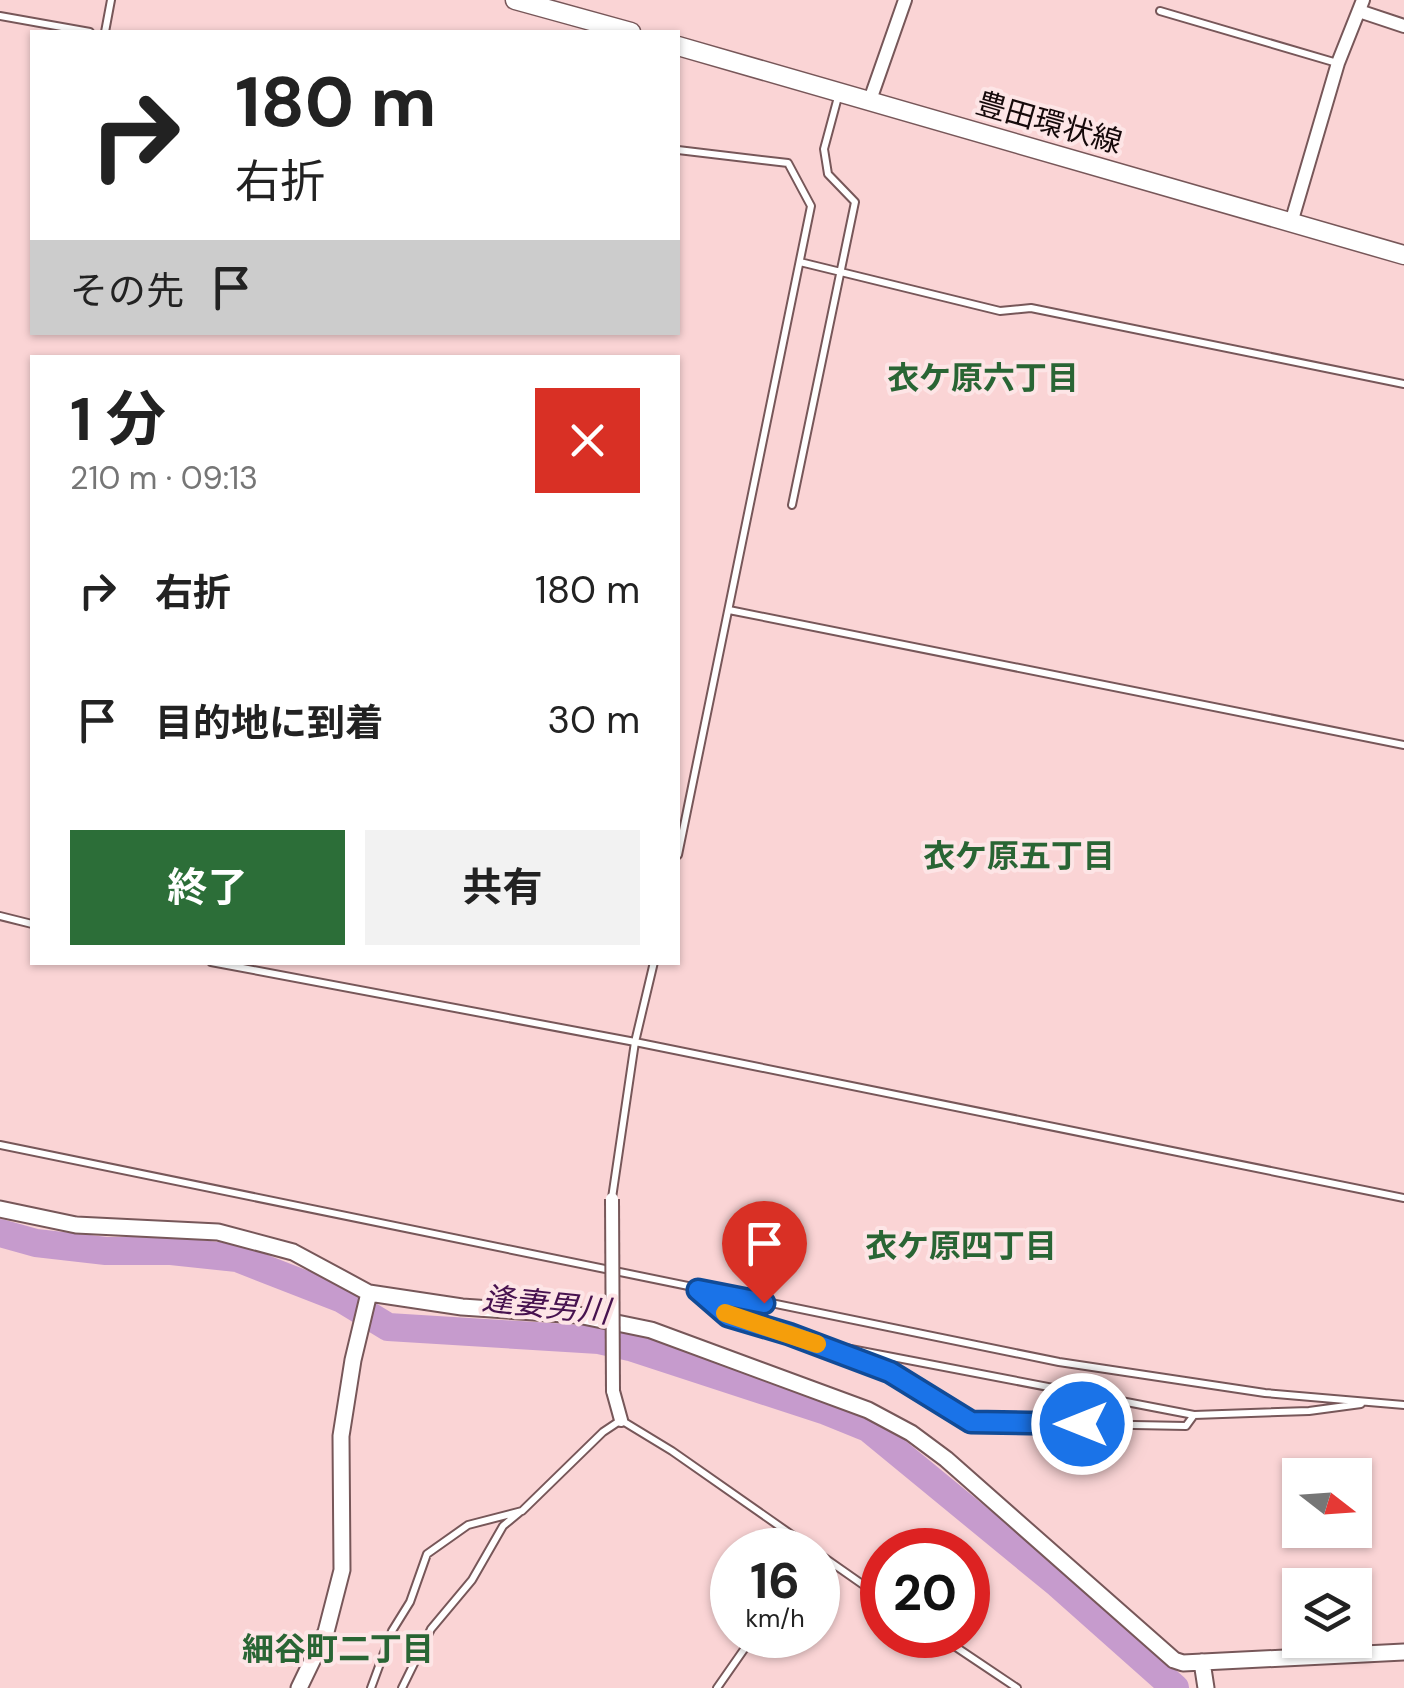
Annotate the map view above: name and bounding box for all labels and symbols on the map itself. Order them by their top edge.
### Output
street label: 豊田環状線 [972,83,1127,162]
district label: 衣ケ原六丁目 [887,357,1079,399]
district label: 衣ケ原五丁目 [923,835,1115,877]
pin [722,1201,807,1304]
district label: 衣ケ原四丁目 [865,1225,1057,1267]
water label: 逢妻男川 [480,1277,615,1333]
position arrow [1030,1372,1134,1476]
north arrow [1282,1458,1372,1548]
speed limit sign: 20 [860,1528,990,1658]
district label: 細谷町二丁目 [242,1628,434,1670]

